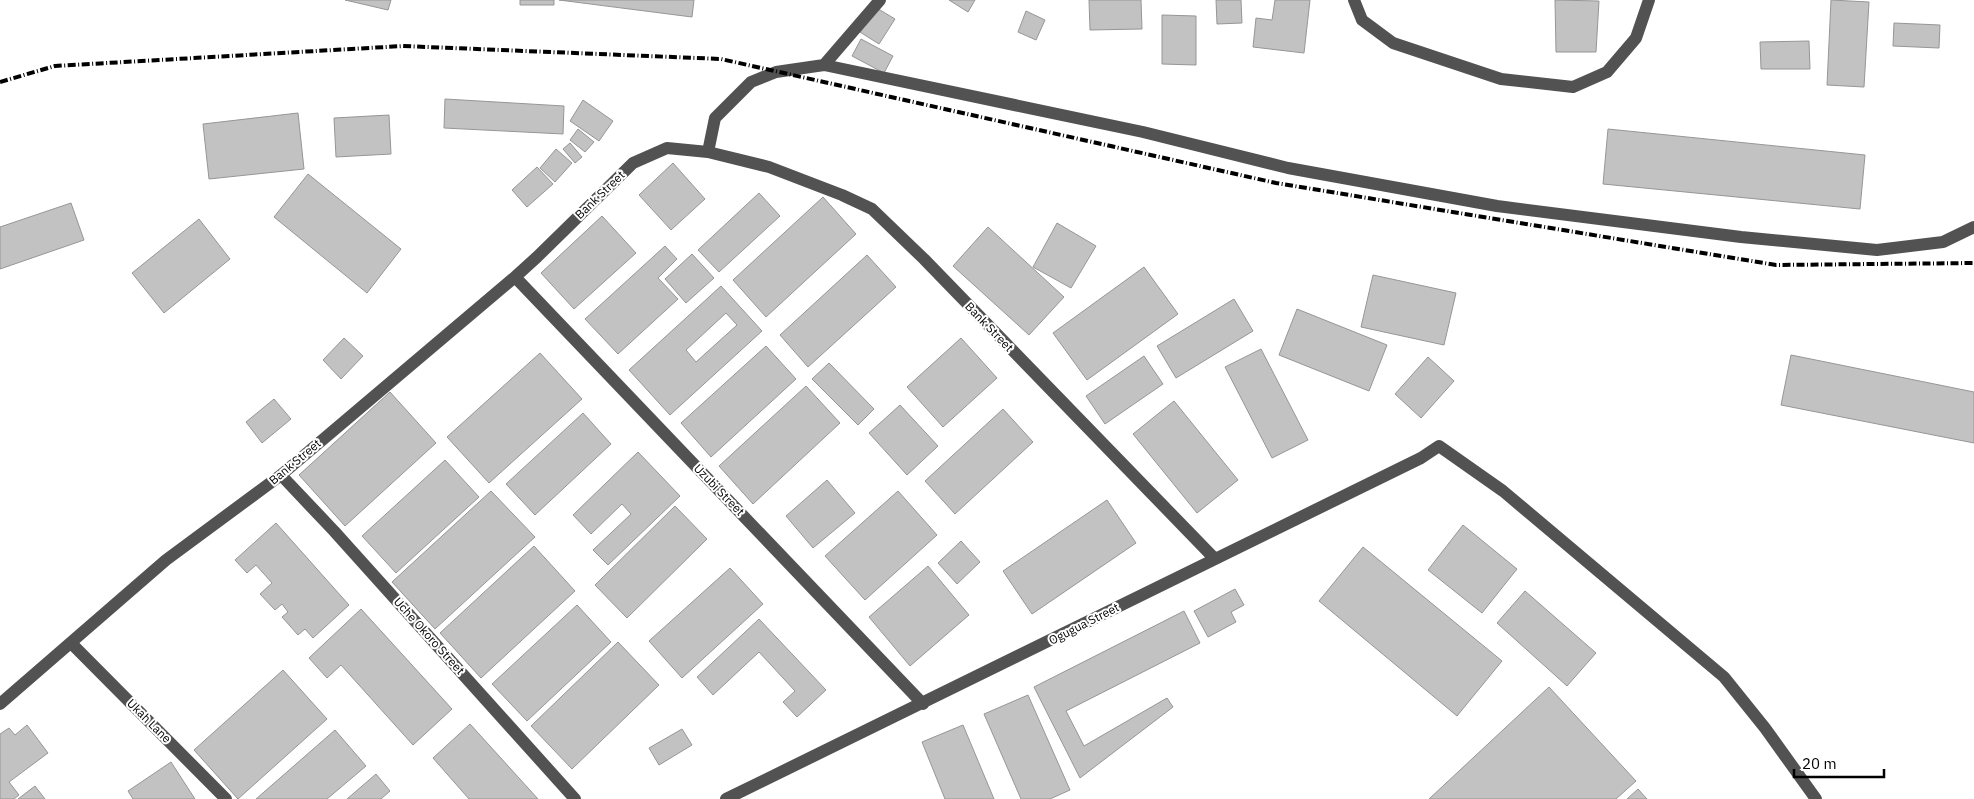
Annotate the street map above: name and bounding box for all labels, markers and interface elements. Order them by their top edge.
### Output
street label: Bank Street [572,167,628,222]
street label: Bank Street [962,299,1017,355]
street label: Bank Street [266,436,324,488]
street label: Uzubi Street [691,461,748,519]
street label: Uche Okoro Street [391,594,468,677]
street label: Ogugua Street [1046,599,1121,648]
street label: Ukah Lane [124,695,175,746]
scale bar [1794,746,1884,778]
text: 20 m [1802,754,1837,773]

